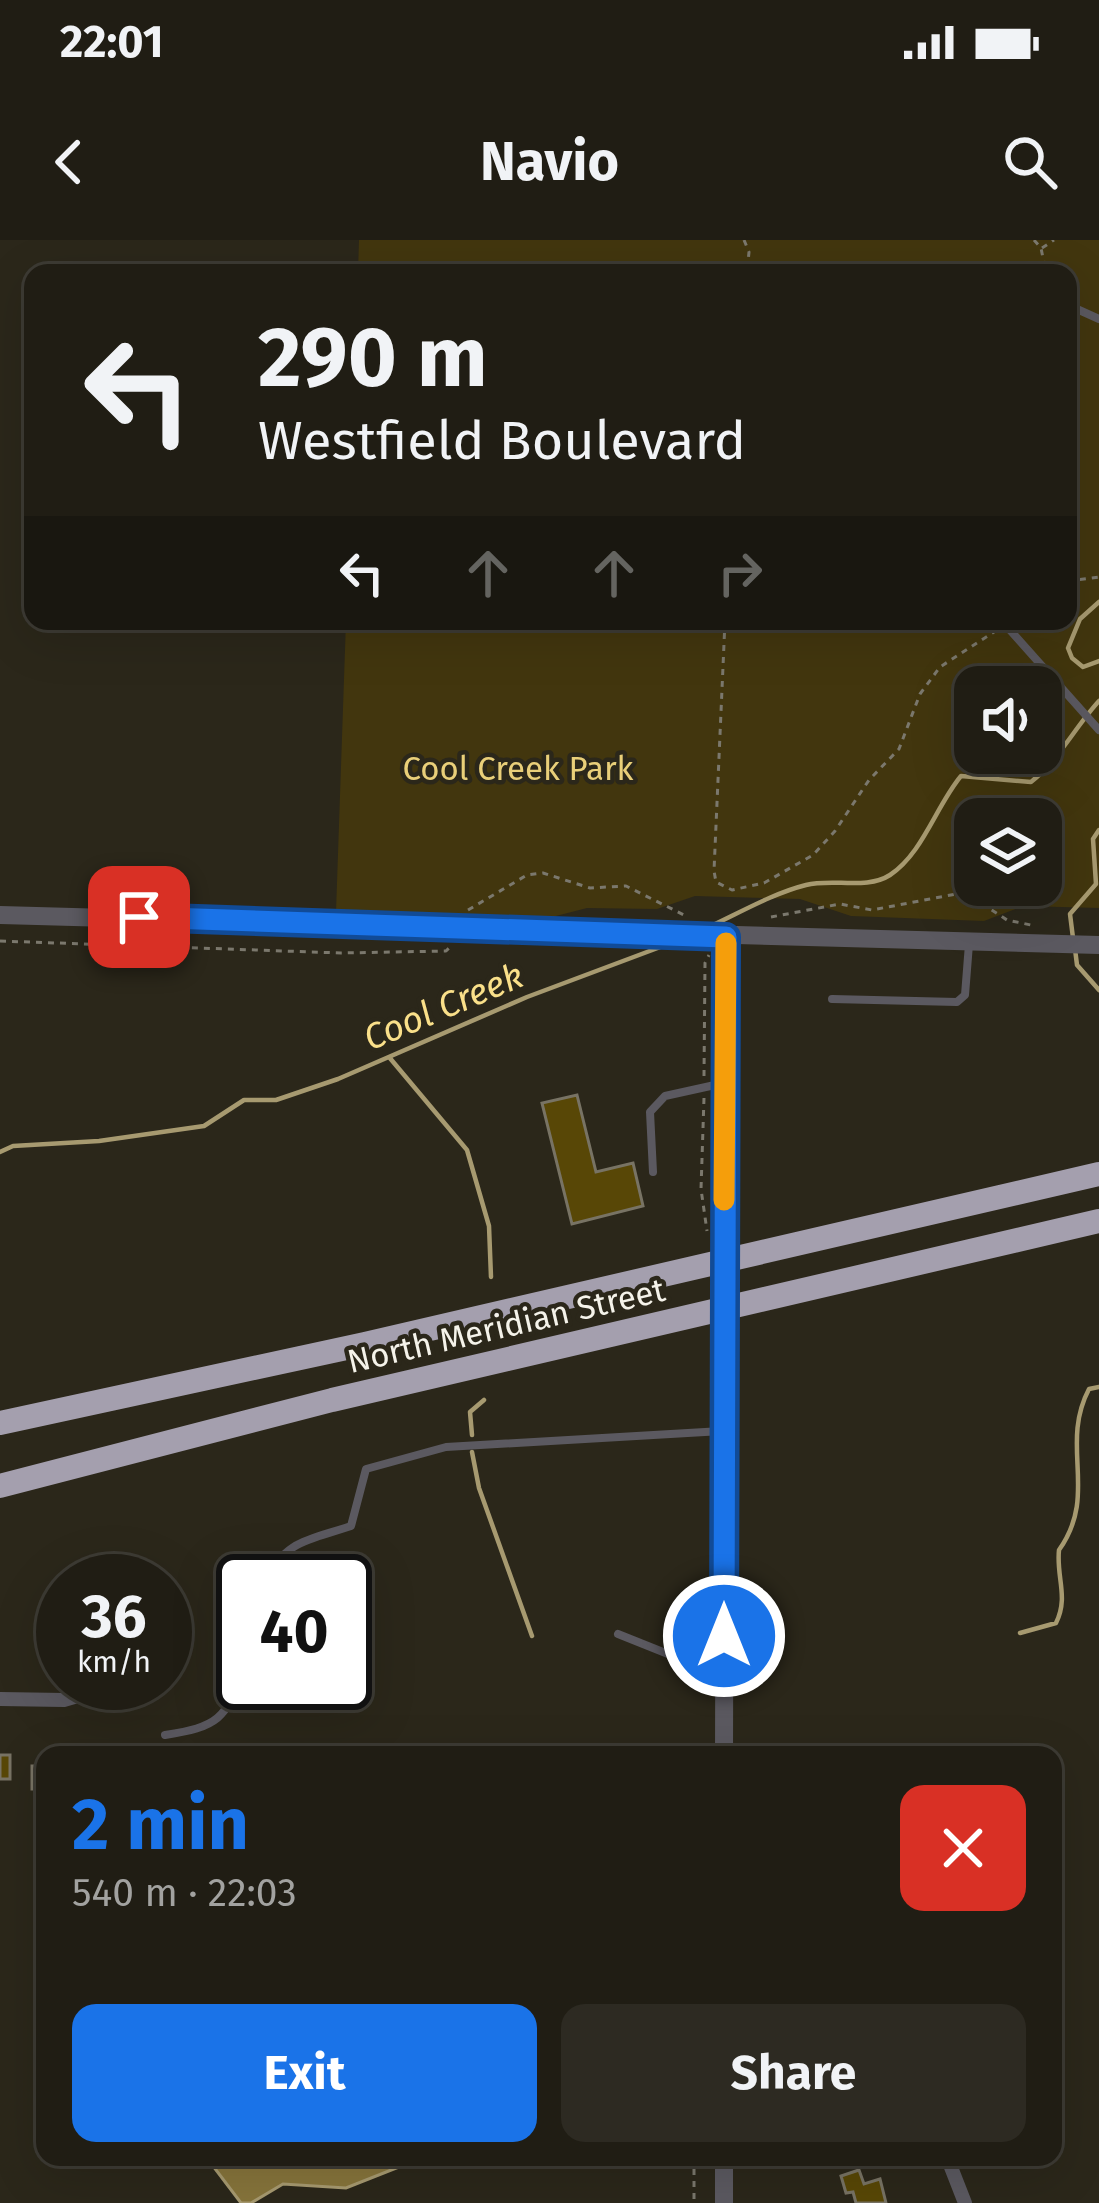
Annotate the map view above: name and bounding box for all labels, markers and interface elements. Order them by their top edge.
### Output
text: 22:01 [60,15,164,69]
icon: back [36,129,102,195]
icon: search [997,129,1063,195]
text: Navio [480,130,619,194]
text: 290 m [258,307,488,408]
icon: left [60,312,216,468]
text: Westfield Boulevard [258,409,746,473]
icon: left [329,540,395,606]
icon: ahead [455,540,521,606]
icon: ahead [581,540,647,606]
icon: right [707,540,773,606]
map controls [954,666,1062,906]
button: sound [954,666,1062,774]
park label: Cool Creek Park [402,749,634,789]
button: layers [954,798,1062,906]
pin [88,866,190,968]
icon: arrive [106,884,172,950]
water label: Cool Creek [357,954,530,1060]
street label: North Meridian Street [343,1270,669,1382]
speed limit sign: 40 [216,1554,372,1710]
position arrow [661,1573,787,1699]
text: 36 [81,1581,147,1653]
text: km/h [77,1644,151,1680]
text: 2 min [72,1782,249,1868]
button: close [900,1785,1026,1911]
text: 540 m · 22:03 [72,1870,297,1916]
button: Exit [72,2004,537,2142]
button: Share [561,2004,1026,2142]

